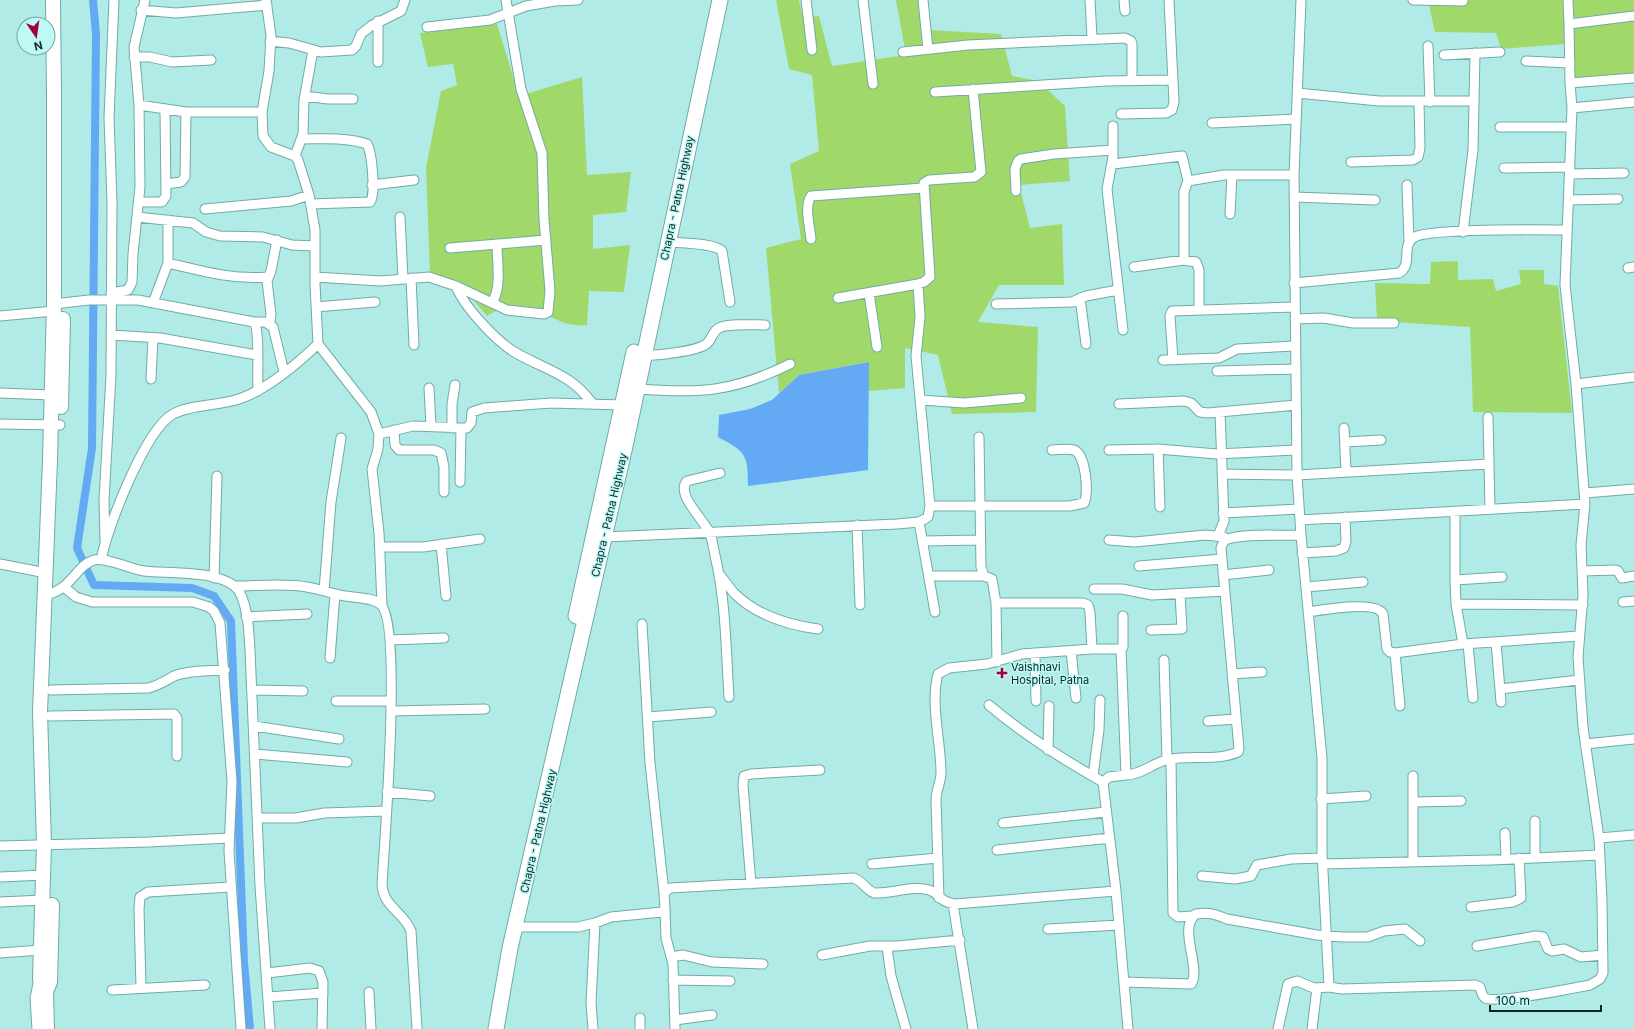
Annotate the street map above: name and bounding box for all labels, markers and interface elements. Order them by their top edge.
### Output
north arrow [16,16,56,56]
text: N [33,38,44,54]
street label: Chapra - Patna Highway [657,134,697,262]
street label: Chapra - Patna Highway [588,452,630,578]
place label: Vaishnavi Hospital, Patna [1011,660,1089,687]
marker: Vaishnavi Hospital, Patna [996,667,1008,679]
street label: Chapra - Patna Highway [517,768,559,894]
scale bar [1490,987,1601,1013]
text: 100 m [1496,993,1530,1008]

